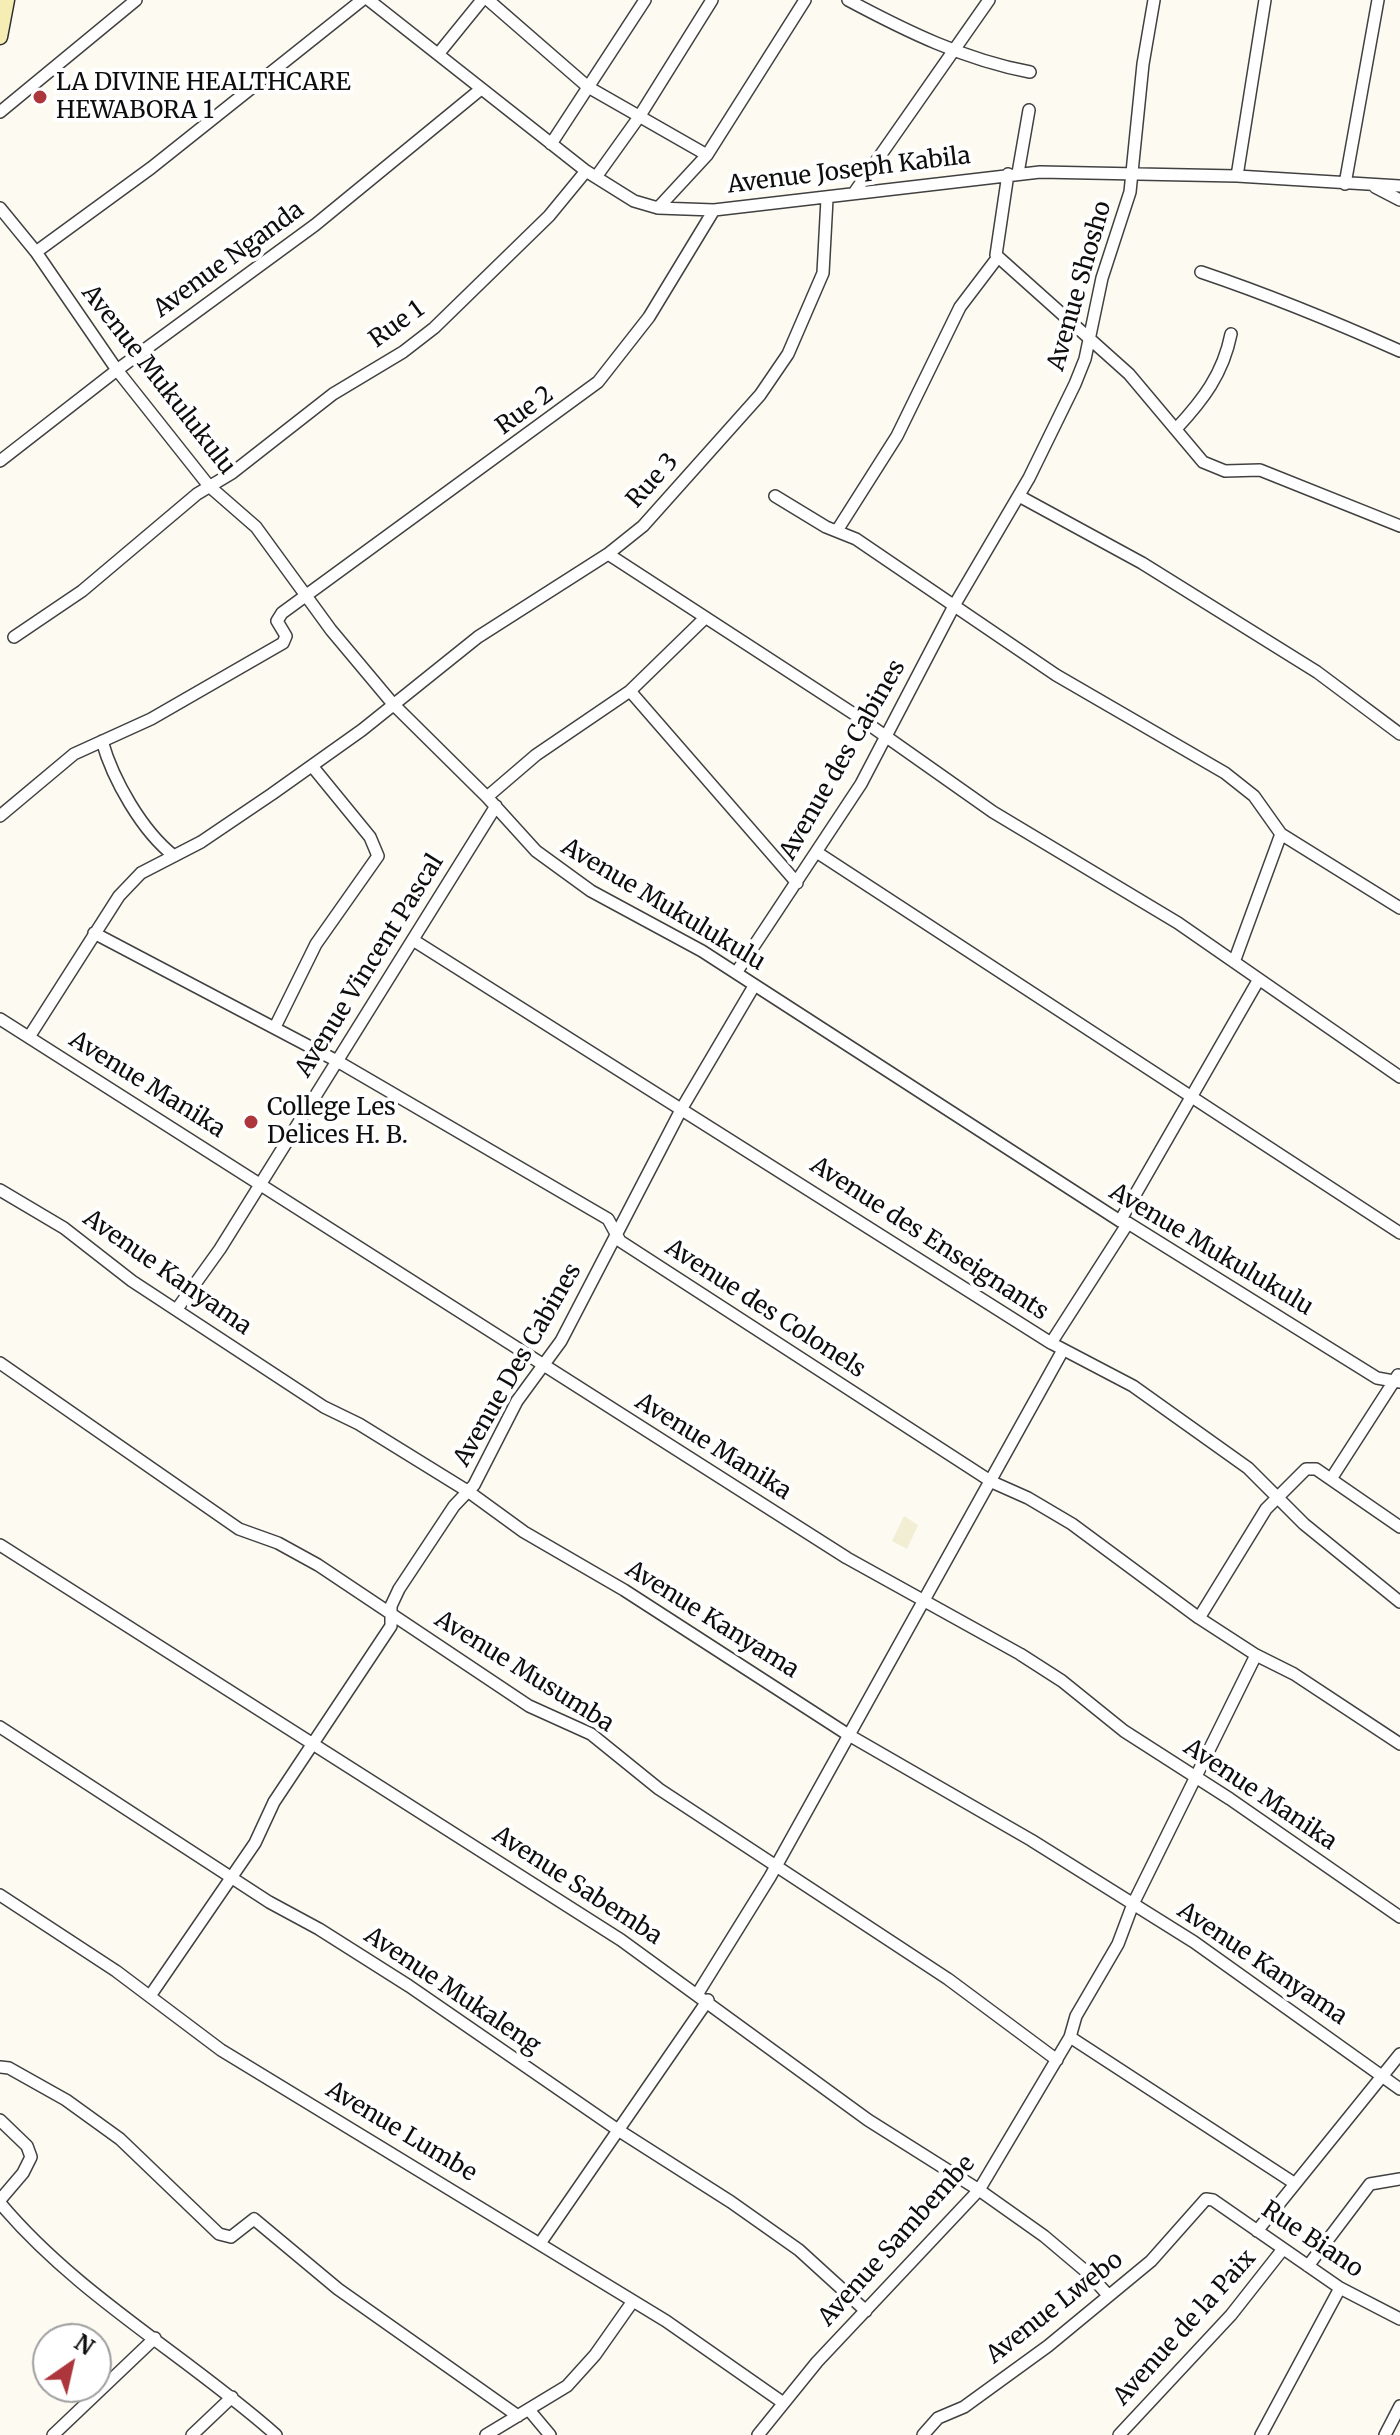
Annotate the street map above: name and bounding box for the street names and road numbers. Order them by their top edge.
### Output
street label: Avenue Joseph Kabila [726,142,972,200]
street label: Avenue Nganda [148,196,310,324]
street label: Avenue Shosho [1042,198,1118,374]
street label: Avenue Mukulukulu [75,280,241,480]
street label: Rue 1 [364,296,430,354]
street label: Rue 2 [491,381,559,441]
street label: Rue 3 [621,448,685,514]
street label: Avenue des Cabines [774,655,912,865]
street label: Avenue Mukulukulu [556,833,770,977]
street label: Avenue Vincent Pascal [290,850,450,1082]
street label: Avenue Manika [64,1026,230,1144]
street label: Avenue des Enseignants [805,1151,1053,1327]
street label: Avenue Mukulukulu [1104,1178,1318,1322]
street label: Avenue Kanyama [77,1204,257,1342]
street label: Avenue des Colonels [659,1233,871,1385]
street label: Avenue Des Cabines [448,1258,588,1472]
street label: Avenue Manika [630,1388,796,1506]
street label: Avenue Kanyama [620,1555,804,1685]
street label: Avenue Musumba [429,1605,619,1739]
street label: Avenue Manika [1178,1733,1342,1857]
street label: Avenue Sabemba [487,1821,667,1951]
street label: Avenue Kanyama [1172,1897,1352,2031]
street label: Avenue Mukaleng [358,1921,546,2061]
street label: Avenue Lumbe [320,2076,482,2188]
street label: Avenue Sambembe [813,2150,981,2332]
street label: Rue Biano [1256,2196,1368,2284]
street label: Avenue de la Paix [1108,2244,1262,2412]
street label: Avenue Lwebo [981,2246,1129,2370]

